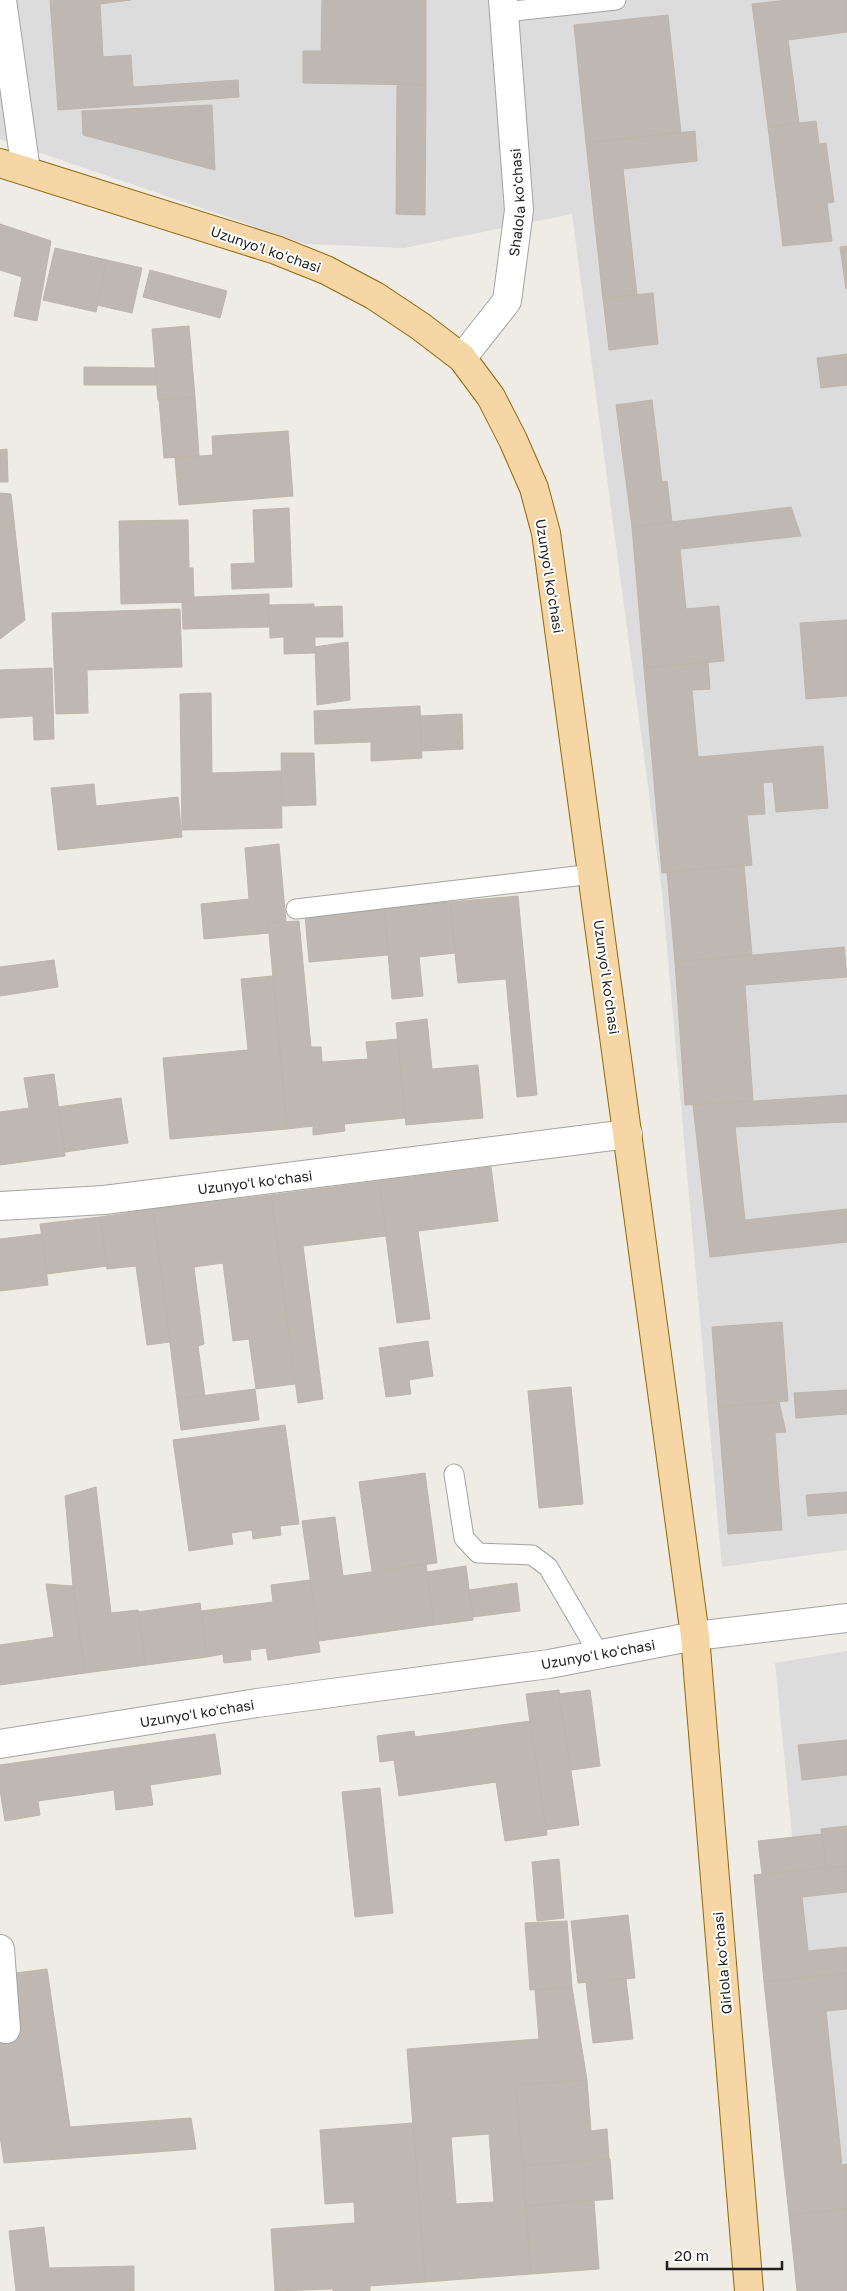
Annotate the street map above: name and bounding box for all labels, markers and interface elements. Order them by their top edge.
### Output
street label: Shalola ko'chasi [504,148,528,257]
street label: Uzunyoʻl koʻchasi [209,222,323,276]
street label: Uzunyoʻl koʻchasi [533,518,567,634]
street label: Uzunyoʻl koʻchasi [591,919,623,1035]
street label: Uzunyoʻl koʻchasi [197,1167,313,1197]
street label: Uzunyoʻl koʻchasi [540,1636,656,1672]
street label: Uzunyoʻl koʻchasi [139,1696,255,1730]
street label: Qirlola koʻchasi [709,1911,735,2015]
scale bar [667,2238,782,2270]
text: 20 m [674,2246,709,2264]

